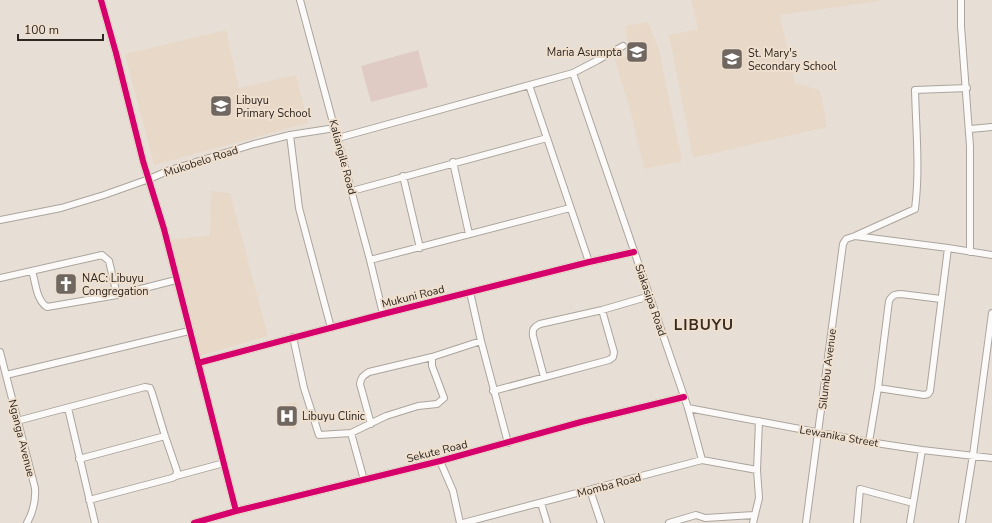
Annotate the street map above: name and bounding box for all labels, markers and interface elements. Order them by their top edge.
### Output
scale bar [18,16,103,42]
text: 100 m [24,22,59,38]
school or university icon: Maria Asumpta [624,39,650,65]
place label: Maria Asumpta [547,45,622,60]
school or university icon: St. Mary's Secondary School [719,46,745,72]
place label: St. Mary's Secondary School [748,46,837,74]
school or university icon: Libuyu Primary School [208,93,234,119]
place label: Libuyu Primary School [236,93,312,121]
street label: Kaliangile Road [325,118,360,196]
street label: Mukobelo Road [162,142,240,181]
street label: Siakasipa Road [631,262,670,338]
church icon: NAC: Libuyu Congregation [53,271,79,297]
place label: NAC: Libuyu Congregation [82,271,149,299]
street label: Mukuni Road [380,281,446,312]
district label: LIBUYU [674,315,734,335]
street label: Silumbu Avenue [815,328,840,410]
street label: Nganga Avenue [5,398,38,479]
hospital icon: Libuyu Clinic [274,403,300,429]
place label: Libuyu Clinic [302,409,365,424]
street label: Lewanika Street [798,422,880,451]
street label: Sekute Road [405,437,469,466]
street label: Momba Road [576,470,643,501]

